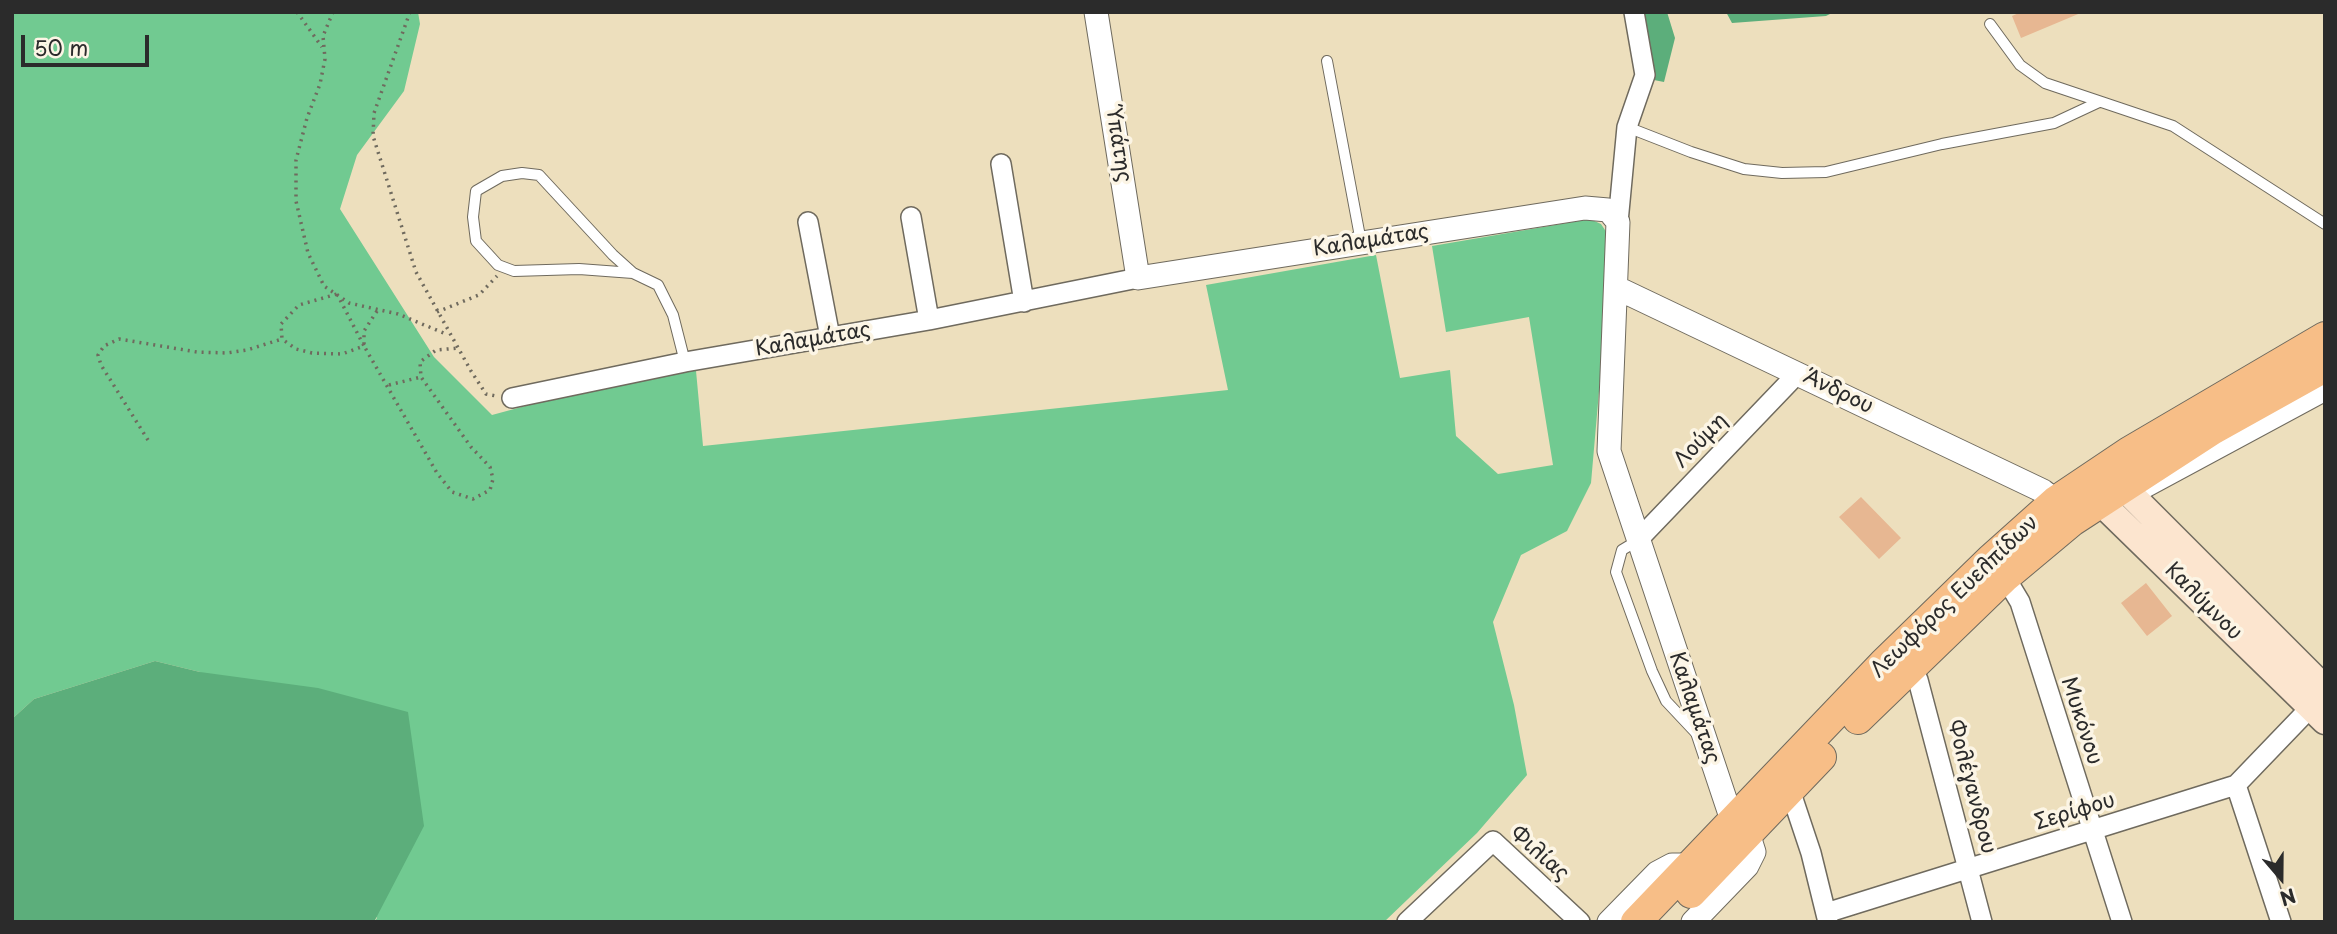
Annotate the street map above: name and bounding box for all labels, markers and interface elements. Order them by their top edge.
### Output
scale bar [24,21,152,65]
text: 50 m [34,31,88,63]
street label: Ύπάτης [1100,106,1136,184]
street label: Καλαμάτας [1311,219,1431,263]
street label: Καλαμάτας [753,317,873,363]
street label: Άνδρου [1799,364,1877,420]
street label: Λούμη [1669,409,1733,473]
street label: Λεωφόρος Ευελπίδων [1866,511,2044,683]
street label: Καλύμνου [2159,558,2247,646]
street label: Καλαμάτας [1663,649,1725,767]
street label: Μυκόνου [2055,674,2107,768]
street label: Φολέγανδρου [1941,717,2001,857]
street label: Σερίφου [2032,788,2118,836]
street label: Φιλίας [1504,821,1574,887]
north arrow [2246,843,2316,913]
text: N [2276,882,2300,913]

